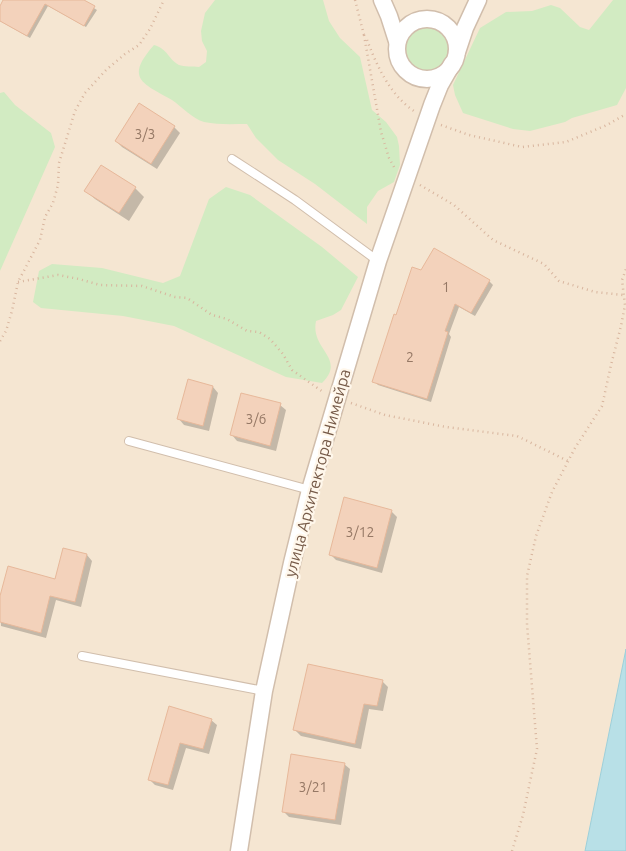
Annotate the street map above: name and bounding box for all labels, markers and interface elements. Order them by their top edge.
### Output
house number: 3/3 [135,126,155,142]
house number: 1 [442,279,450,295]
house number: 2 [406,349,414,365]
street label: улица Архитектора Нимейра [281,367,353,579]
house number: 3/6 [246,411,267,427]
house number: 3/12 [346,524,374,540]
house number: 3/21 [299,779,327,795]

